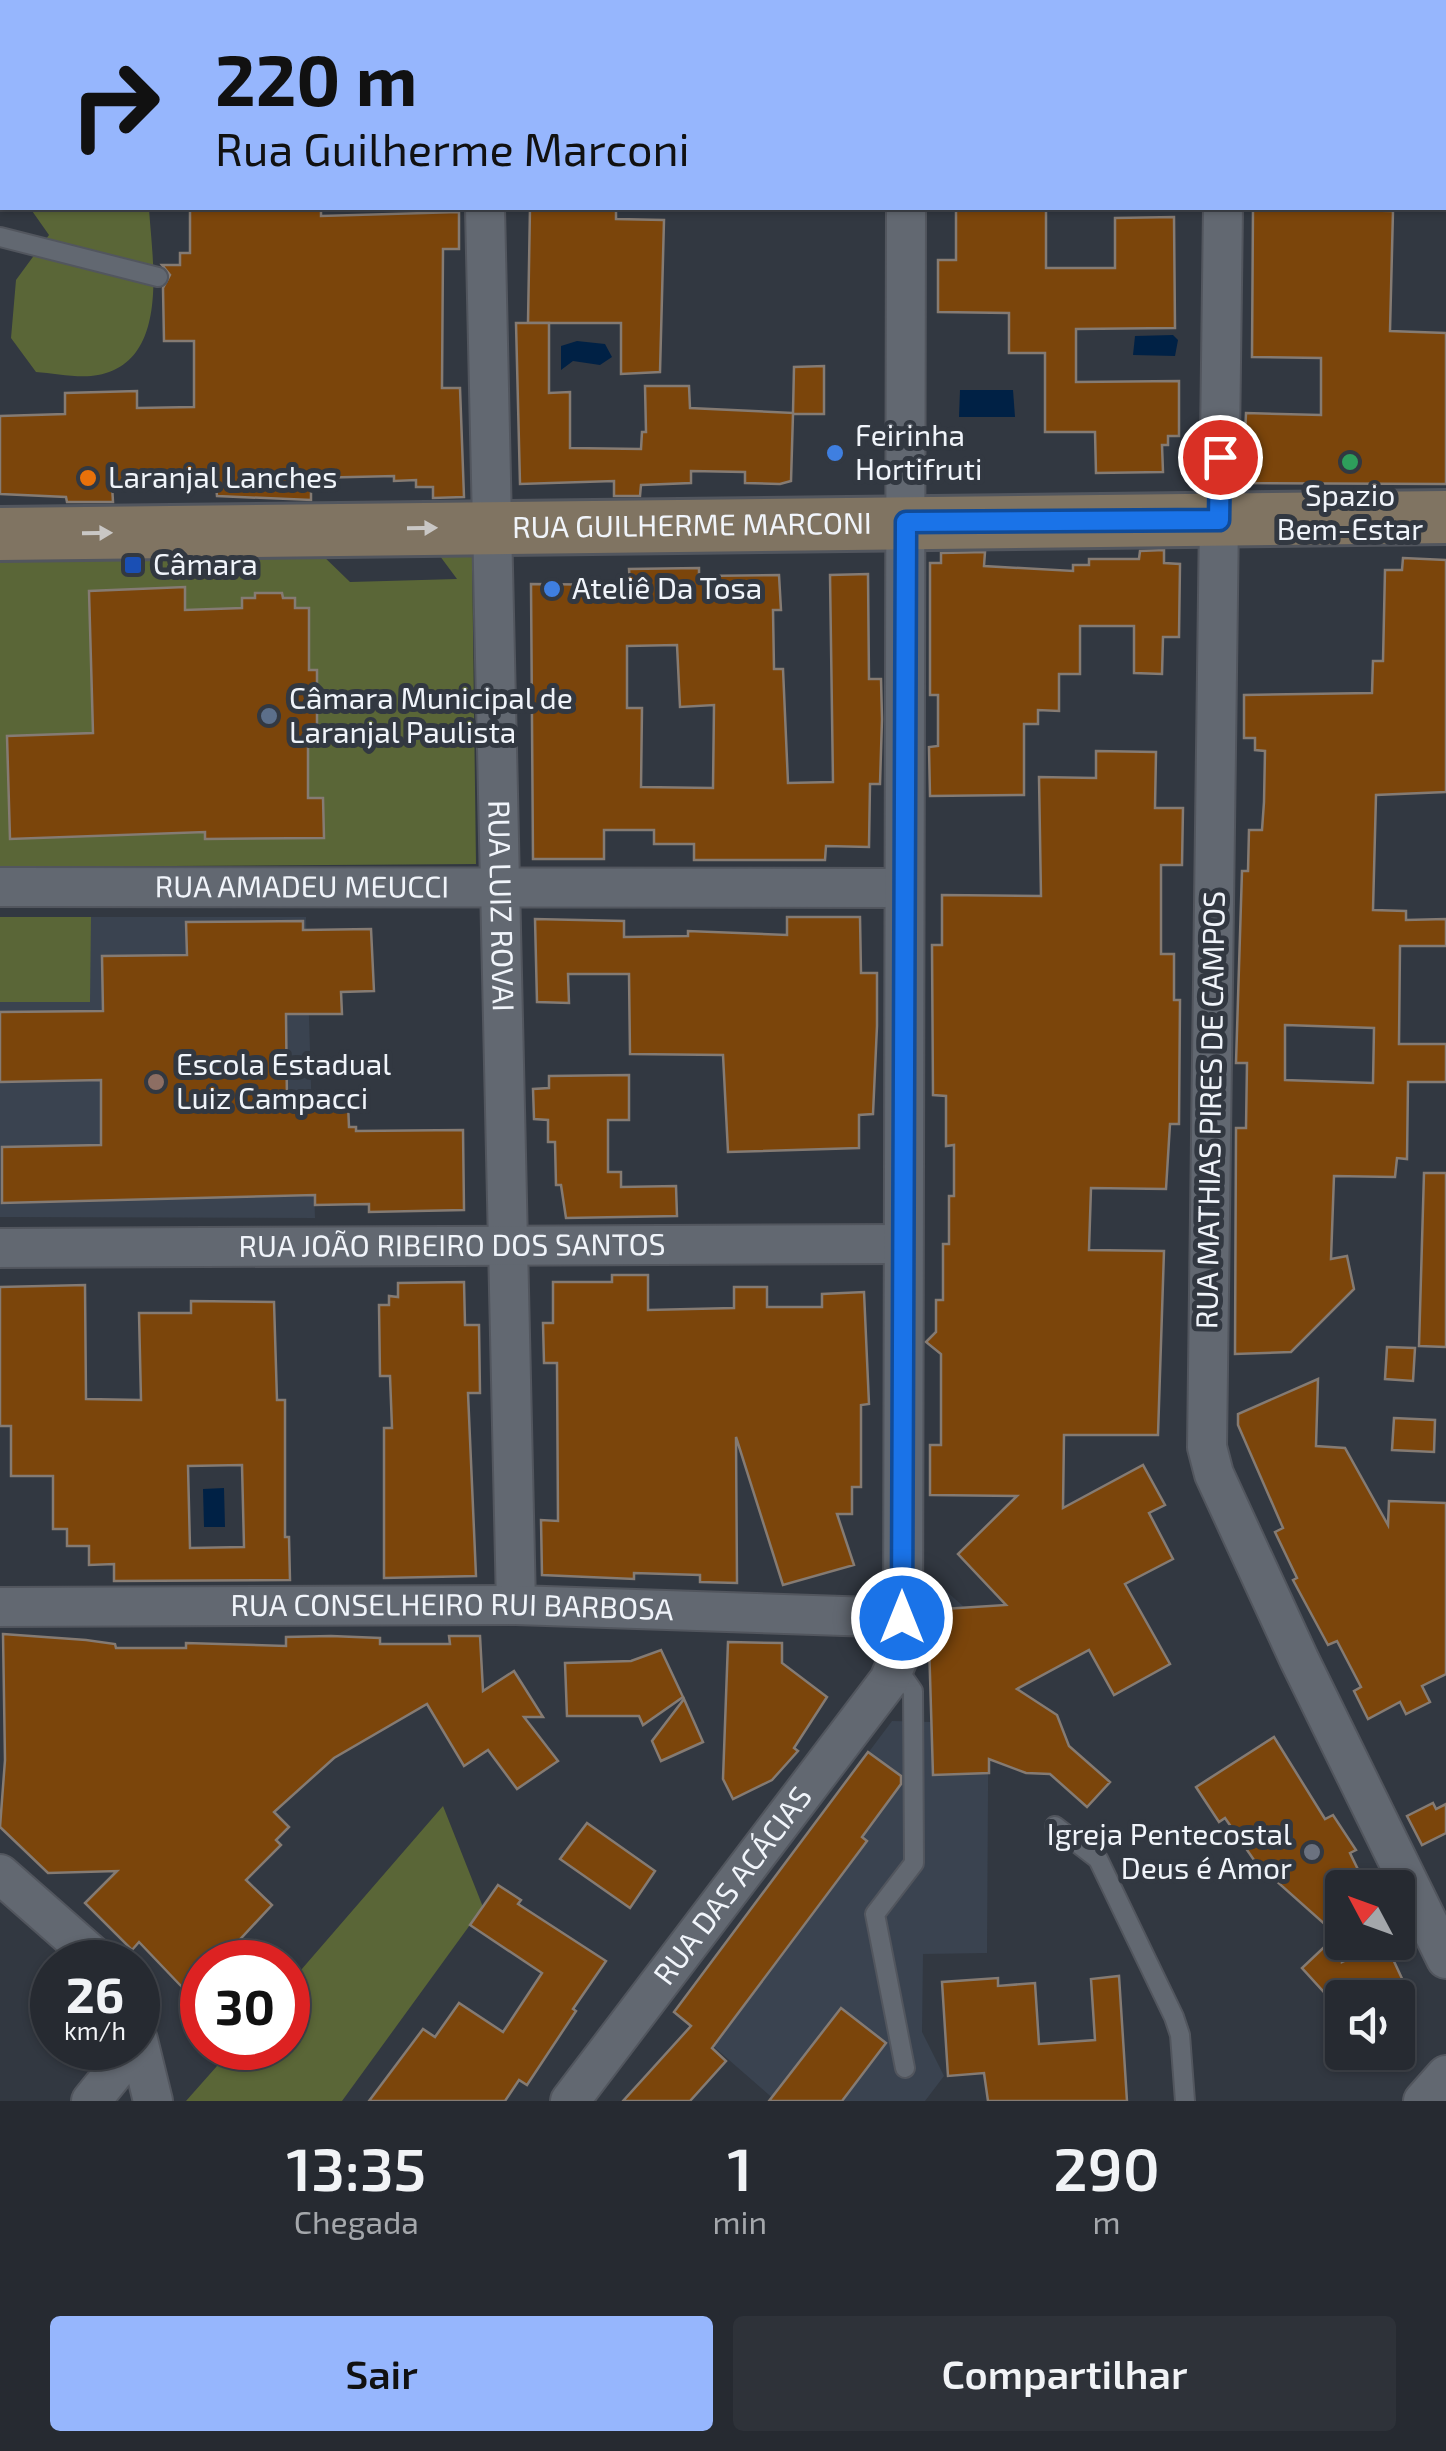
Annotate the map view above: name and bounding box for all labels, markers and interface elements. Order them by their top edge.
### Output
text: 220 m [215,36,417,120]
icon: right [50,40,180,170]
text: Rua Guilherme Marconi [215,121,690,175]
pin [1178,415,1263,500]
place label: Feirinha Hortifruti [855,416,982,486]
icon: arrive [1193,430,1248,485]
marker: Feirinha Hortifruti [824,442,846,464]
marker: Spazio Bem-Estar [1339,451,1361,473]
place label: Laranjal Lanches [108,458,337,494]
marker: Laranjal Lanches [77,467,99,489]
place label: Spazio Bem-Estar [1277,476,1423,546]
street label: RUA GUILHERME MARCONI [512,504,872,544]
one-way arrow [407,520,439,536]
one-way arrow [82,525,114,541]
place label: Câmara [153,545,258,581]
marker: Câmara [122,554,144,576]
place label: Ateliê Da Tosa [572,569,762,605]
marker: Ateliê Da Tosa [541,578,563,600]
place label: Câmara Municipal de Laranjal Paulista [289,679,573,749]
marker: Câmara Municipal de Laranjal Paulista [258,705,280,727]
street label: RUA LUIZ ROVAI [482,800,523,1012]
street label: RUA AMADEU MEUCCI [155,867,449,903]
street label: RUA MATHIAS PIRES DE CAMPOS [1187,891,1231,1329]
place label: Escola Estadual Luiz Campacci [176,1045,391,1115]
marker: Escola Estadual Luiz Campacci [145,1071,167,1093]
street label: RUA JOÃO RIBEIRO DOS SANTOS [238,1225,666,1263]
position arrow [850,1566,954,1670]
street label: RUA CONSELHEIRO RUI BARBOSA [230,1585,675,1626]
street label: RUA DAS ACÁCIAS [645,1778,818,1991]
place label: Igreja Pentecostal Deus é Amor [1047,1815,1292,1885]
marker: Igreja Pentecostal Deus é Amor [1301,1841,1323,1863]
north arrow [1325,1870,1415,1960]
map controls [1325,1870,1415,2070]
speed limit sign: 30 [180,1940,310,2070]
text: 26 [66,1963,124,2023]
button: sound [1325,1980,1415,2070]
text: km/h [64,2015,126,2045]
text: 13:35 [286,2131,426,2203]
text: 1 [727,2131,752,2203]
text: 290 [1053,2131,1160,2203]
text: Chegada [294,2202,419,2240]
text: min [713,2202,767,2240]
text: m [1093,2202,1121,2240]
button: Sair [50,2316,713,2431]
button: Compartilhar [733,2316,1396,2431]

